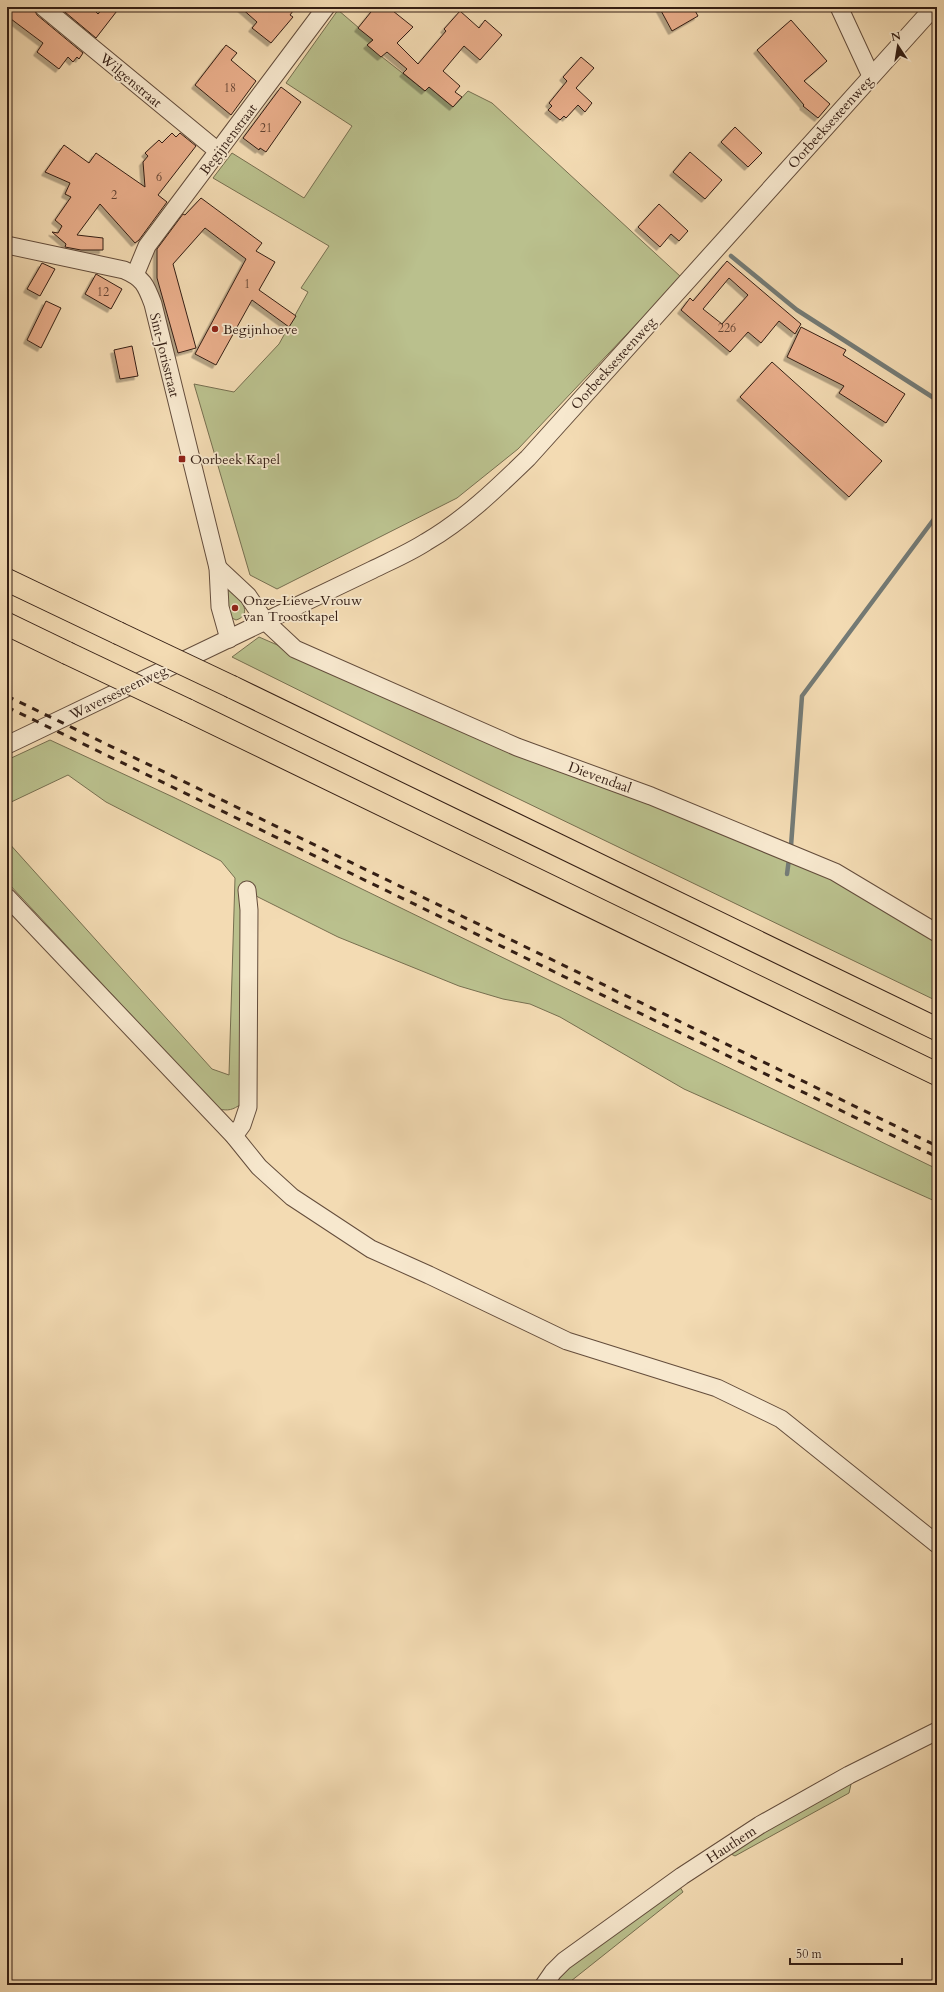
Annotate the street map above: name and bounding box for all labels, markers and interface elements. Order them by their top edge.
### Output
north arrow [878,26,918,66]
text: N [890,28,903,45]
street label: Wilgenstraat [95,48,166,112]
street label: Oorbeeksesteenweg [784,72,877,173]
house number: 18 [224,80,236,96]
street label: Begijnenstraat [195,99,262,179]
house number: 21 [260,120,272,136]
house number: 6 [156,169,162,185]
house number: 2 [111,187,117,203]
house number: 1 [244,276,250,292]
house number: 12 [97,284,109,300]
street label: Sint-Jorisstraat [145,311,184,400]
street label: Oorbeeksesteenweg [567,313,660,414]
place label: Begijnhoeve [223,320,298,339]
house number: 226 [718,320,736,336]
marker: Begijnhoeve [210,324,220,334]
place label: Oorbeek Kapel [190,450,281,469]
marker: Oorbeek Kapel [177,454,187,464]
place label: Onze-Lieve-Vrouw van Troostkapel [243,591,363,626]
marker: Onze-Lieve-Vrouw van Troostkapel [230,603,240,613]
street label: Waversesteenweg [65,661,170,725]
street label: Dievendaal [565,757,635,798]
street label: Hauthem [703,1821,760,1868]
scale bar [790,1940,902,1966]
text: 50 m [796,1946,823,1962]

